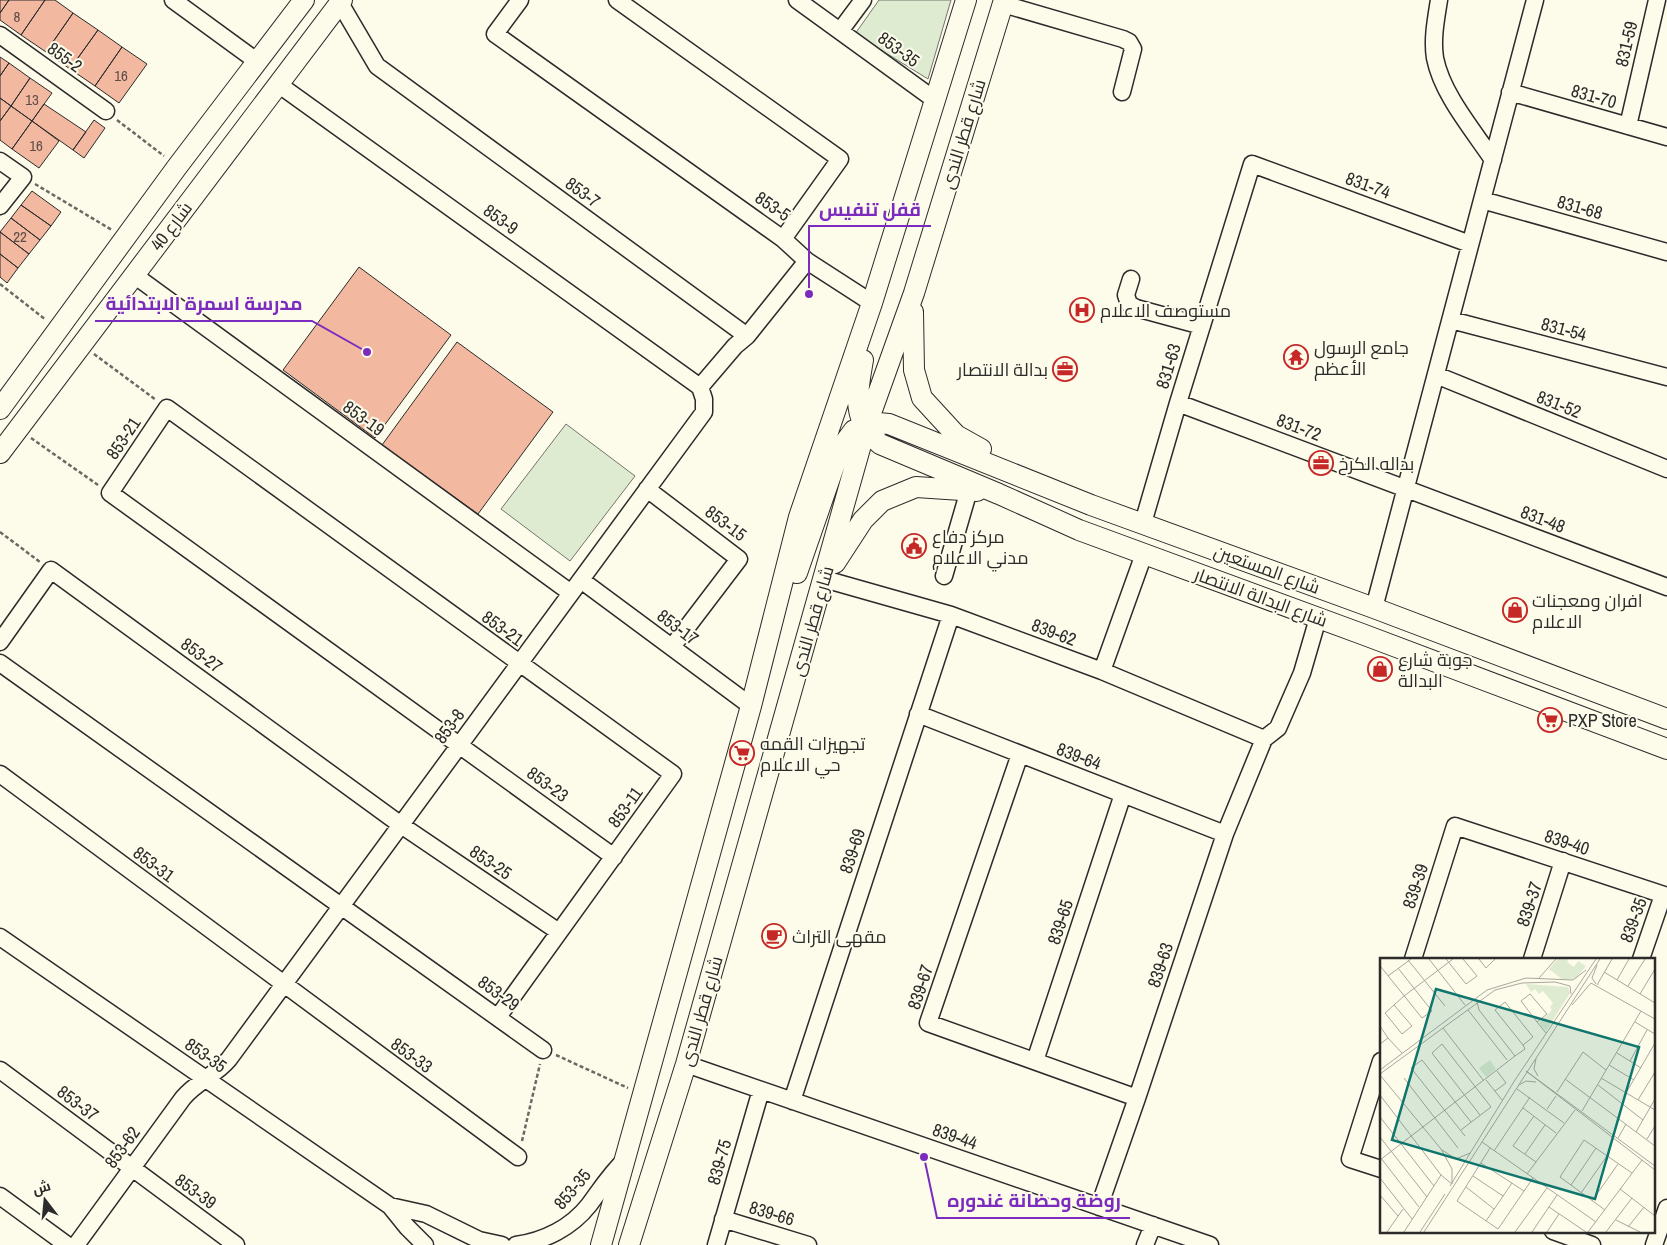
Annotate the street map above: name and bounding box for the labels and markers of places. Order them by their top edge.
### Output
callout: قفل تنفيس [809,192,931,226]
callout: مدرسة اسمرة الابتدائية [95,287,312,321]
hospital icon: مستوصف الاعلام [1069,297,1095,323]
place label: مستوصف الاعلام [1100,298,1231,323]
place label: جامع الرسول الأعظم [1314,335,1409,381]
temple icon: جامع الرسول الأعظم [1283,344,1309,370]
office icon: بدالة الانتصار [1052,356,1078,382]
place label: بدالة الانتصار [956,357,1048,382]
office icon: بداله الكرخ [1308,450,1334,476]
place label: بداله الكرخ [1338,451,1414,476]
place label: مركز دفاع مدني الاعلام [932,524,1028,572]
public building icon: مركز دفاع مدني الاعلام [901,533,927,559]
place label: افران ومعجنات الاعلام [1532,588,1643,634]
shop icon: افران ومعجنات الاعلام [1502,597,1528,623]
place label: جوبة شارع البدالة [1398,647,1473,693]
shop icon: جوبة شارع البدالة [1367,656,1393,682]
supermarket icon: PXP Store [1537,707,1563,733]
place label: PXP Store [1568,708,1637,733]
place label: تجهيزات القمه حي الاعلام [760,731,865,779]
supermarket icon: تجهيزات القمه حي الاعلام [729,740,755,766]
cafe icon: مقهى التراث [761,923,787,949]
place label: مقهى التراث [792,924,887,949]
callout: روضة وحضانة غندوره [937,1184,1130,1218]

